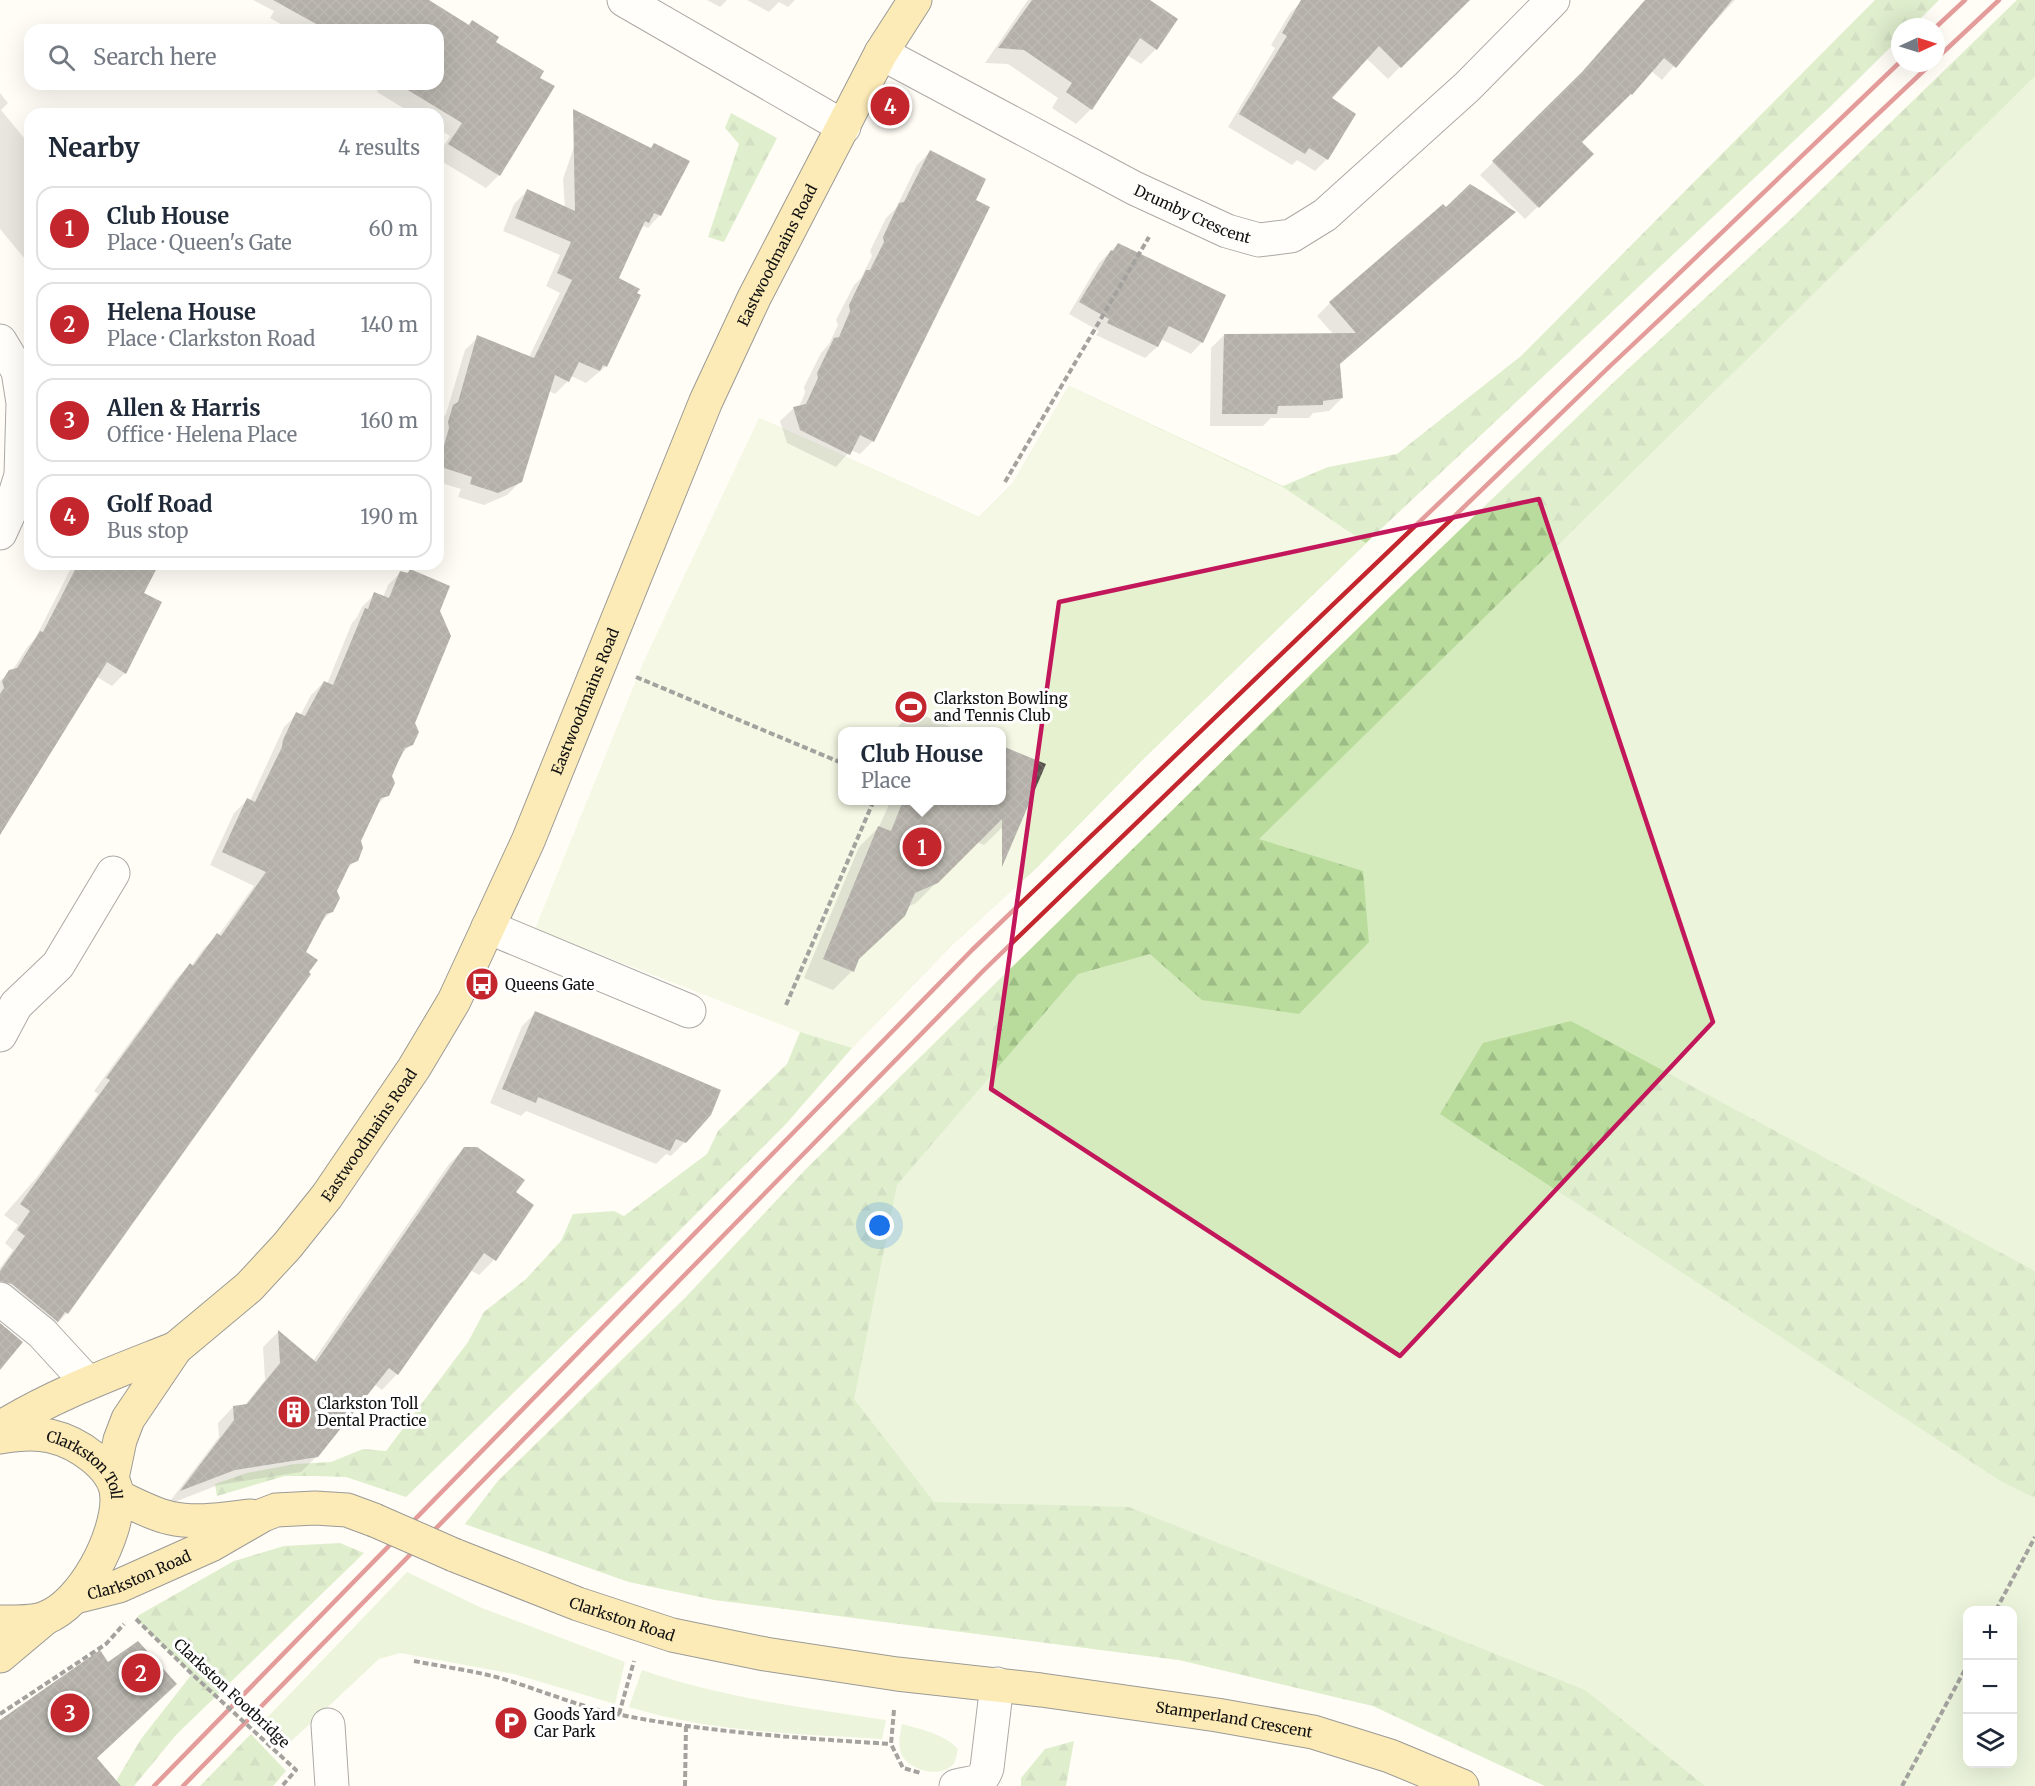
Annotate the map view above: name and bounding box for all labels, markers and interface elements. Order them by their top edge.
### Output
north arrow [1891,18,1945,72]
search box [24,24,444,90]
icon: search [45,41,78,74]
text: Search here [93,43,216,71]
pin: 4 [870,84,910,128]
text: Nearby [48,131,140,164]
text: 4 results [338,135,420,160]
street label: Drumby Crescent [1131,180,1253,247]
street label: Eastwoodmains Road [733,181,821,329]
text: Club House [107,202,229,230]
text: 1 [65,216,74,241]
text: 60 m [368,216,418,241]
text: Place · Queen's Gate [107,230,292,255]
text: Helena House [107,298,256,326]
text: 2 [64,312,75,337]
text: 140 m [361,312,418,337]
text: Place · Clarkston Road [107,326,315,351]
text: Allen & Harris [107,394,261,422]
text: 3 [64,408,75,433]
text: 160 m [360,408,418,433]
text: Office · Helena Place [107,422,297,447]
text: Golf Road [107,490,213,518]
text: 4 [63,504,76,529]
text: 190 m [360,504,418,529]
text: Bus stop [107,518,189,543]
street label: Eastwoodmains Road [546,625,623,777]
sports icon: Clarkston Bowling and Tennis Club [893,689,929,725]
place label: Clarkston Bowling and Tennis Club [934,689,1068,725]
popup [838,727,1006,805]
text: Club House [861,740,983,768]
text: Place [861,768,911,793]
pin: 1 [902,824,942,870]
bus stop icon: Queens Gate [464,966,500,1002]
place label: Queens Gate [505,975,595,994]
street label: Eastwoodmains Road [317,1065,420,1205]
your location [865,1211,894,1240]
building icon: Clarkston Toll Dental Practice [276,1394,312,1430]
place label: Clarkston Toll Dental Practice [317,1394,427,1430]
street label: Clarkston Toll [45,1426,127,1500]
street label: Clarkston Road [85,1546,194,1603]
street label: Clarkston Road [567,1592,678,1645]
map controls [1963,1606,2017,1768]
button: + [1963,1606,2017,1660]
street label: Clarkston Footbridge [170,1634,294,1752]
pin: 2 [122,1650,160,1696]
button: − [1963,1660,2017,1714]
pin: 3 [50,1690,90,1736]
street label: Stamperland Crescent [1155,1697,1314,1741]
parking icon: Goods Yard Car Park [493,1705,529,1741]
place label: Goods Yard Car Park [534,1705,616,1741]
button: layers [1963,1714,2017,1768]

